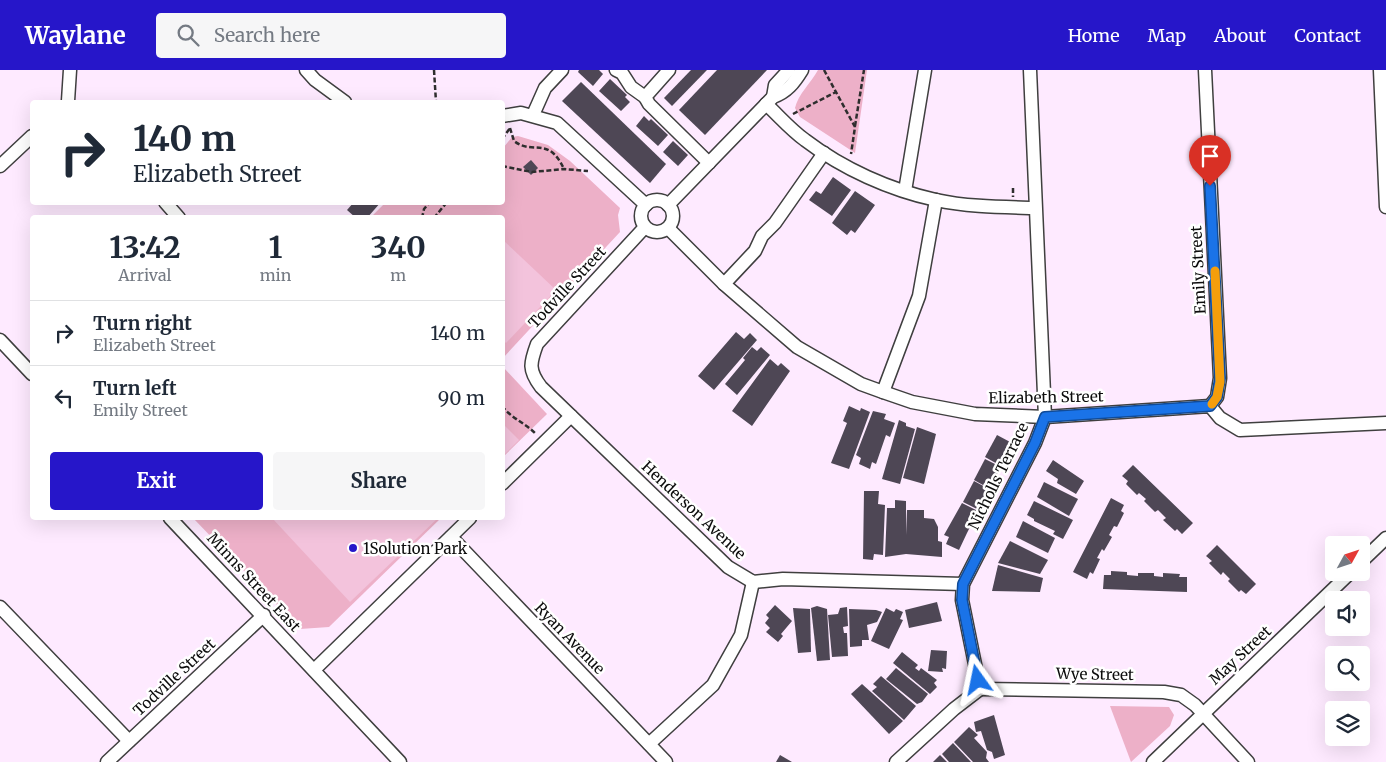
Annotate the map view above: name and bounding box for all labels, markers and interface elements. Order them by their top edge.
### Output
search box [156,13,506,58]
text: Waylane [25,20,126,51]
icon: search [174,21,202,49]
text: Search here [214,23,320,47]
text: Home [1068,24,1120,47]
text: Map [1148,24,1186,47]
text: About [1214,24,1266,47]
text: Contact [1294,24,1361,47]
text: 140 m [133,117,236,161]
icon: right [50,120,115,185]
pin [1189,135,1231,186]
icon: arrive [1196,142,1224,170]
text: Elizabeth Street [133,160,302,188]
street label: Emily Street [1186,225,1210,315]
text: 13:42 [109,228,181,266]
text: 1 [269,228,282,266]
text: 340 [371,228,426,266]
street label: Todville Street [524,242,610,332]
text: Arrival [118,265,172,285]
text: min [260,265,291,285]
text: m [390,265,406,285]
text: Turn right [93,311,192,335]
icon: right [50,319,78,347]
text: 140 m [430,321,485,345]
text: Elizabeth Street [93,335,216,355]
text: Turn left [93,376,177,400]
icon: left [50,384,78,412]
text: 90 m [438,386,485,410]
street label: Elizabeth Street [988,386,1104,408]
text: Emily Street [93,400,188,420]
street label: Nicholls Terrace [964,419,1032,533]
button: Exit [50,452,263,510]
button: Share [273,452,485,510]
street label: Henderson Avenue [638,457,750,563]
street label: Minns Street East [203,529,305,635]
north arrow [1325,536,1370,581]
map controls [1325,536,1370,746]
place label: 1Solution Park [363,539,468,558]
marker: 1Solution Park [347,542,359,554]
button: sound [1325,591,1370,636]
street label: Ryan Avenue [531,598,609,678]
street label: May Street [1205,621,1275,688]
street label: Todville Street [129,634,219,720]
button: search [1325,646,1370,691]
position arrow [951,653,1003,705]
street label: Wye Street [1055,664,1134,684]
button: layers [1325,701,1370,746]

